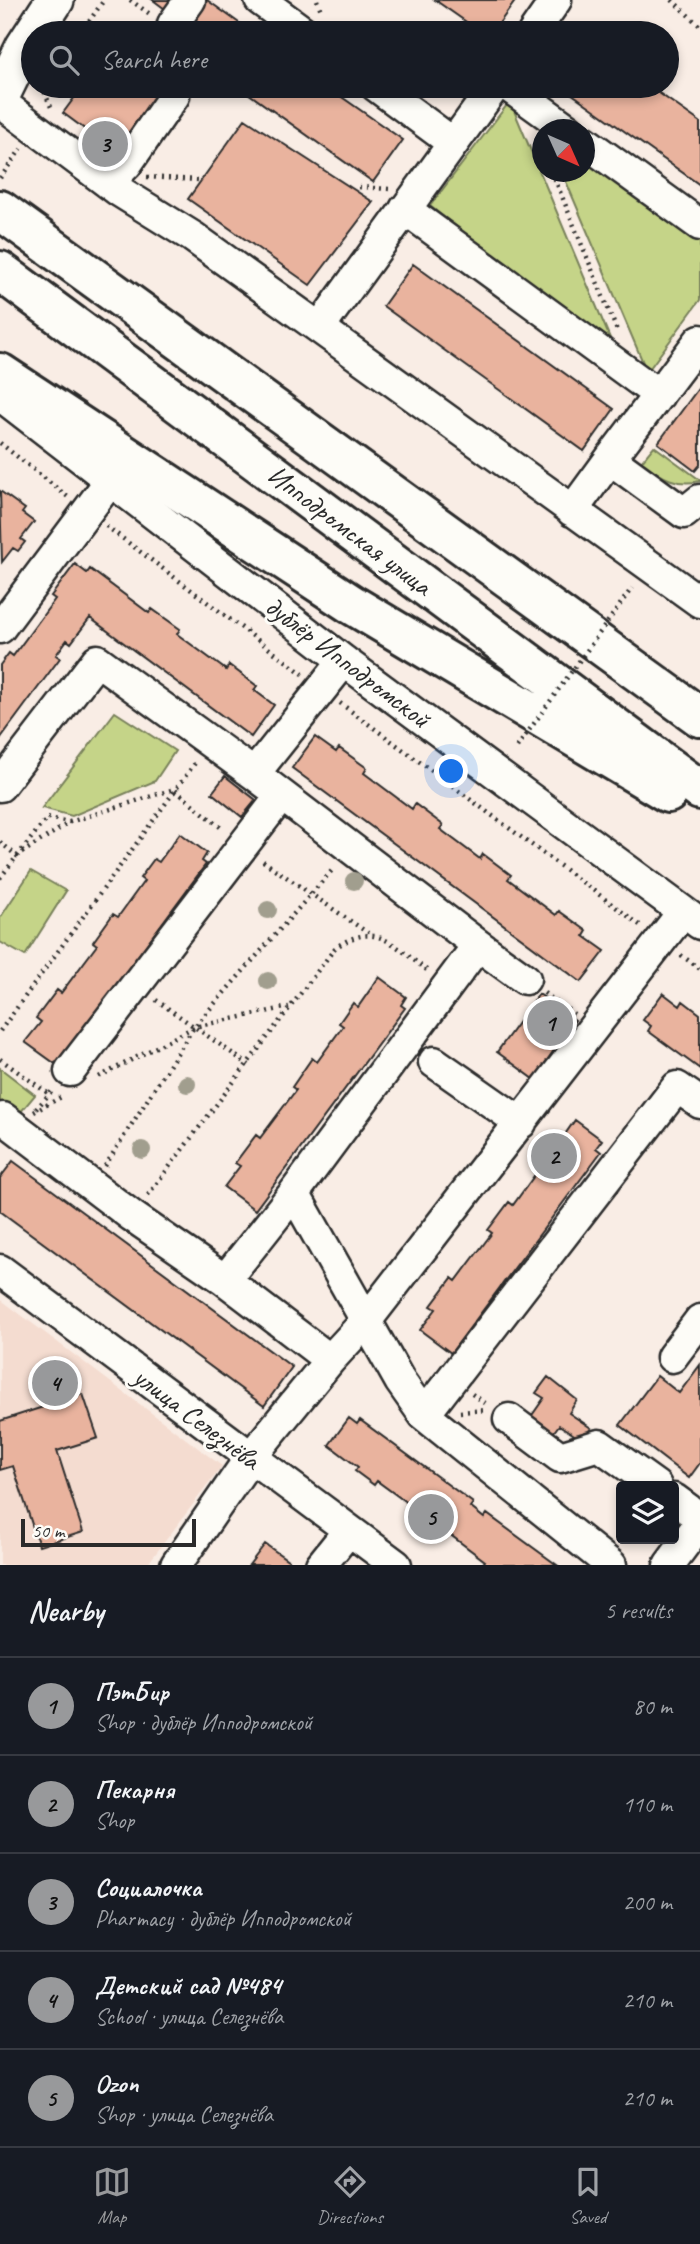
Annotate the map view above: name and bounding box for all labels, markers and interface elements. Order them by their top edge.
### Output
search box [21,21,679,98]
icon: search [45,41,83,79]
text: Search here [101,43,207,76]
pin: 3 [82,118,128,170]
north arrow [532,119,595,182]
street label: Ипподромская улица [261,457,440,604]
street label: дублёр Ипподромской [258,588,439,736]
your location [434,754,468,788]
pin: 1 [527,997,573,1049]
pin: 2 [531,1130,577,1182]
pin: 4 [32,1357,78,1409]
street label: улица Селезнёва [124,1358,269,1479]
map controls [616,1481,679,1544]
button: layers [616,1481,679,1544]
pin: 5 [408,1491,454,1543]
scale bar [21,1516,196,1548]
text: 50 m [32,1519,64,1543]
text: Nearby [28,1592,104,1630]
text: 5 results [605,1596,672,1625]
text: ПэтБир [95,1675,169,1708]
text: 1 [46,1692,56,1721]
text: 80 m [633,1692,672,1721]
text: Shop · дублёр Ипподромской [95,1708,312,1737]
text: Пекарня [95,1773,174,1806]
text: 2 [46,1790,56,1819]
text: 110 m [623,1790,672,1819]
text: Shop [95,1806,134,1835]
text: Социалочка [95,1871,202,1904]
text: 3 [46,1888,56,1917]
text: 200 m [623,1888,672,1917]
text: Pharmacy · дублёр Ипподромской [95,1904,351,1933]
text: Детский сад №484 [95,1969,281,2002]
text: 4 [46,1986,56,2015]
text: 210 m [623,1986,672,2015]
text: School · улица Селезнёва [95,2002,283,2031]
text: Ozon [95,2067,138,2100]
text: 5 [46,2084,56,2113]
text: 210 m [623,2084,672,2113]
text: Shop · улица Селезнёва [95,2100,273,2129]
tab: Map [93,2163,131,2229]
tab: Directions [317,2163,383,2229]
tab: Saved [569,2163,607,2229]

